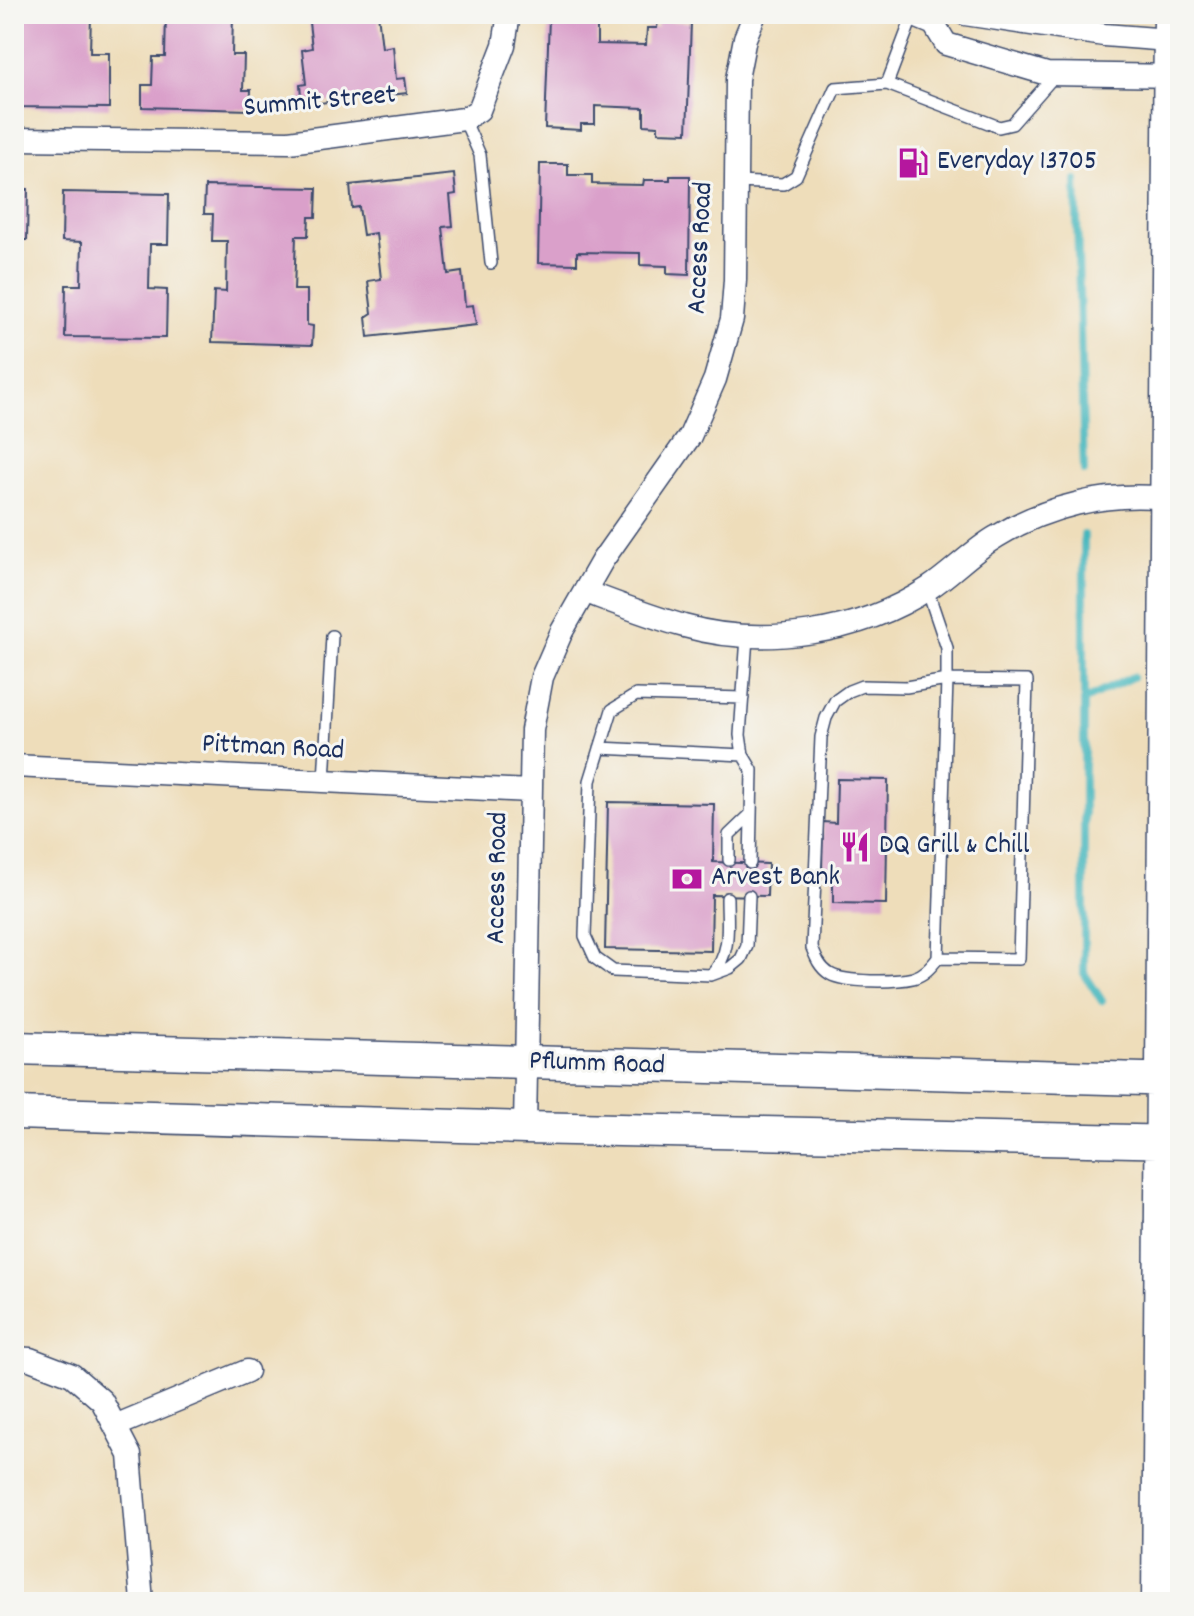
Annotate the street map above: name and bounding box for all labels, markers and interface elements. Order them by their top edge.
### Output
street label: Summit Street [242,76,398,130]
place label: Everyday 13705 [937,143,1097,183]
fuel station icon: Everyday 13705 [896,146,930,180]
street label: Access Road [679,181,725,315]
street label: Pittman Road [201,725,345,773]
street label: Access Road [478,811,520,945]
place label: DQ Grill & Chill [879,827,1030,867]
restaurant icon: DQ Grill & Chill [838,830,872,864]
place label: Arvest Bank [711,859,840,899]
bank icon: Arvest Bank [670,862,704,896]
street label: Pflumm Road [528,1043,666,1087]

